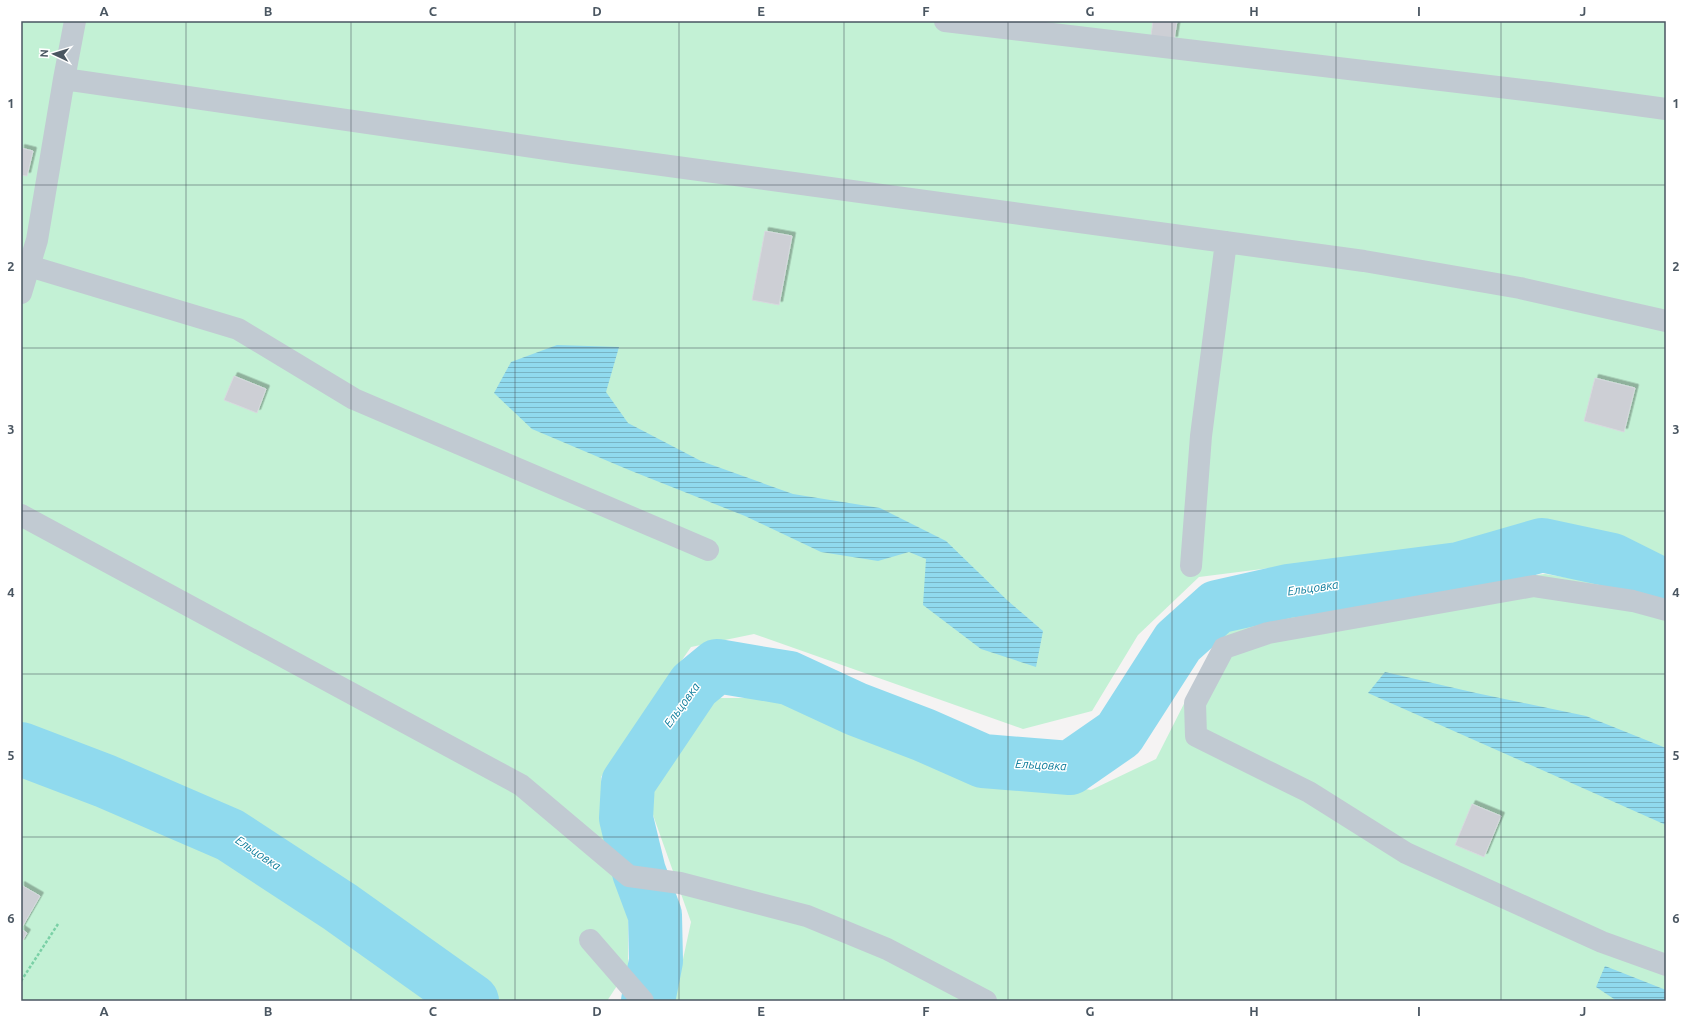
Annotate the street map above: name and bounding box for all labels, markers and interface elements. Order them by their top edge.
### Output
text: A [99,4,109,18]
text: B [264,4,273,18]
text: C [429,4,438,18]
text: D [592,4,602,18]
text: E [757,4,765,18]
text: F [922,4,930,18]
text: G [1086,4,1095,18]
text: H [1249,4,1259,18]
text: I [1417,4,1421,18]
text: J [1580,4,1586,18]
north arrow [34,34,74,74]
text: N [38,49,50,58]
text: 1 [7,96,15,110]
text: 1 [1672,96,1680,110]
text: 2 [7,259,15,273]
text: 2 [1672,259,1680,273]
text: 3 [7,422,15,436]
text: 3 [1672,422,1680,436]
water label: Ельцовка [1287,577,1340,598]
text: 4 [7,585,15,599]
text: 4 [1672,585,1680,599]
water label: Ельцовка [661,680,702,729]
text: 5 [7,748,15,762]
text: 5 [1672,748,1680,762]
water label: Ельцовка [1015,757,1068,772]
water label: Ельцовка [233,833,284,873]
text: 6 [7,911,15,925]
text: 6 [1672,911,1680,925]
text: A [99,1004,109,1018]
text: B [264,1004,273,1018]
text: C [429,1004,438,1018]
text: D [592,1004,602,1018]
text: E [757,1004,765,1018]
text: F [922,1004,930,1018]
text: G [1086,1004,1095,1018]
text: H [1249,1004,1259,1018]
text: I [1417,1004,1421,1018]
text: J [1580,1004,1586,1018]

